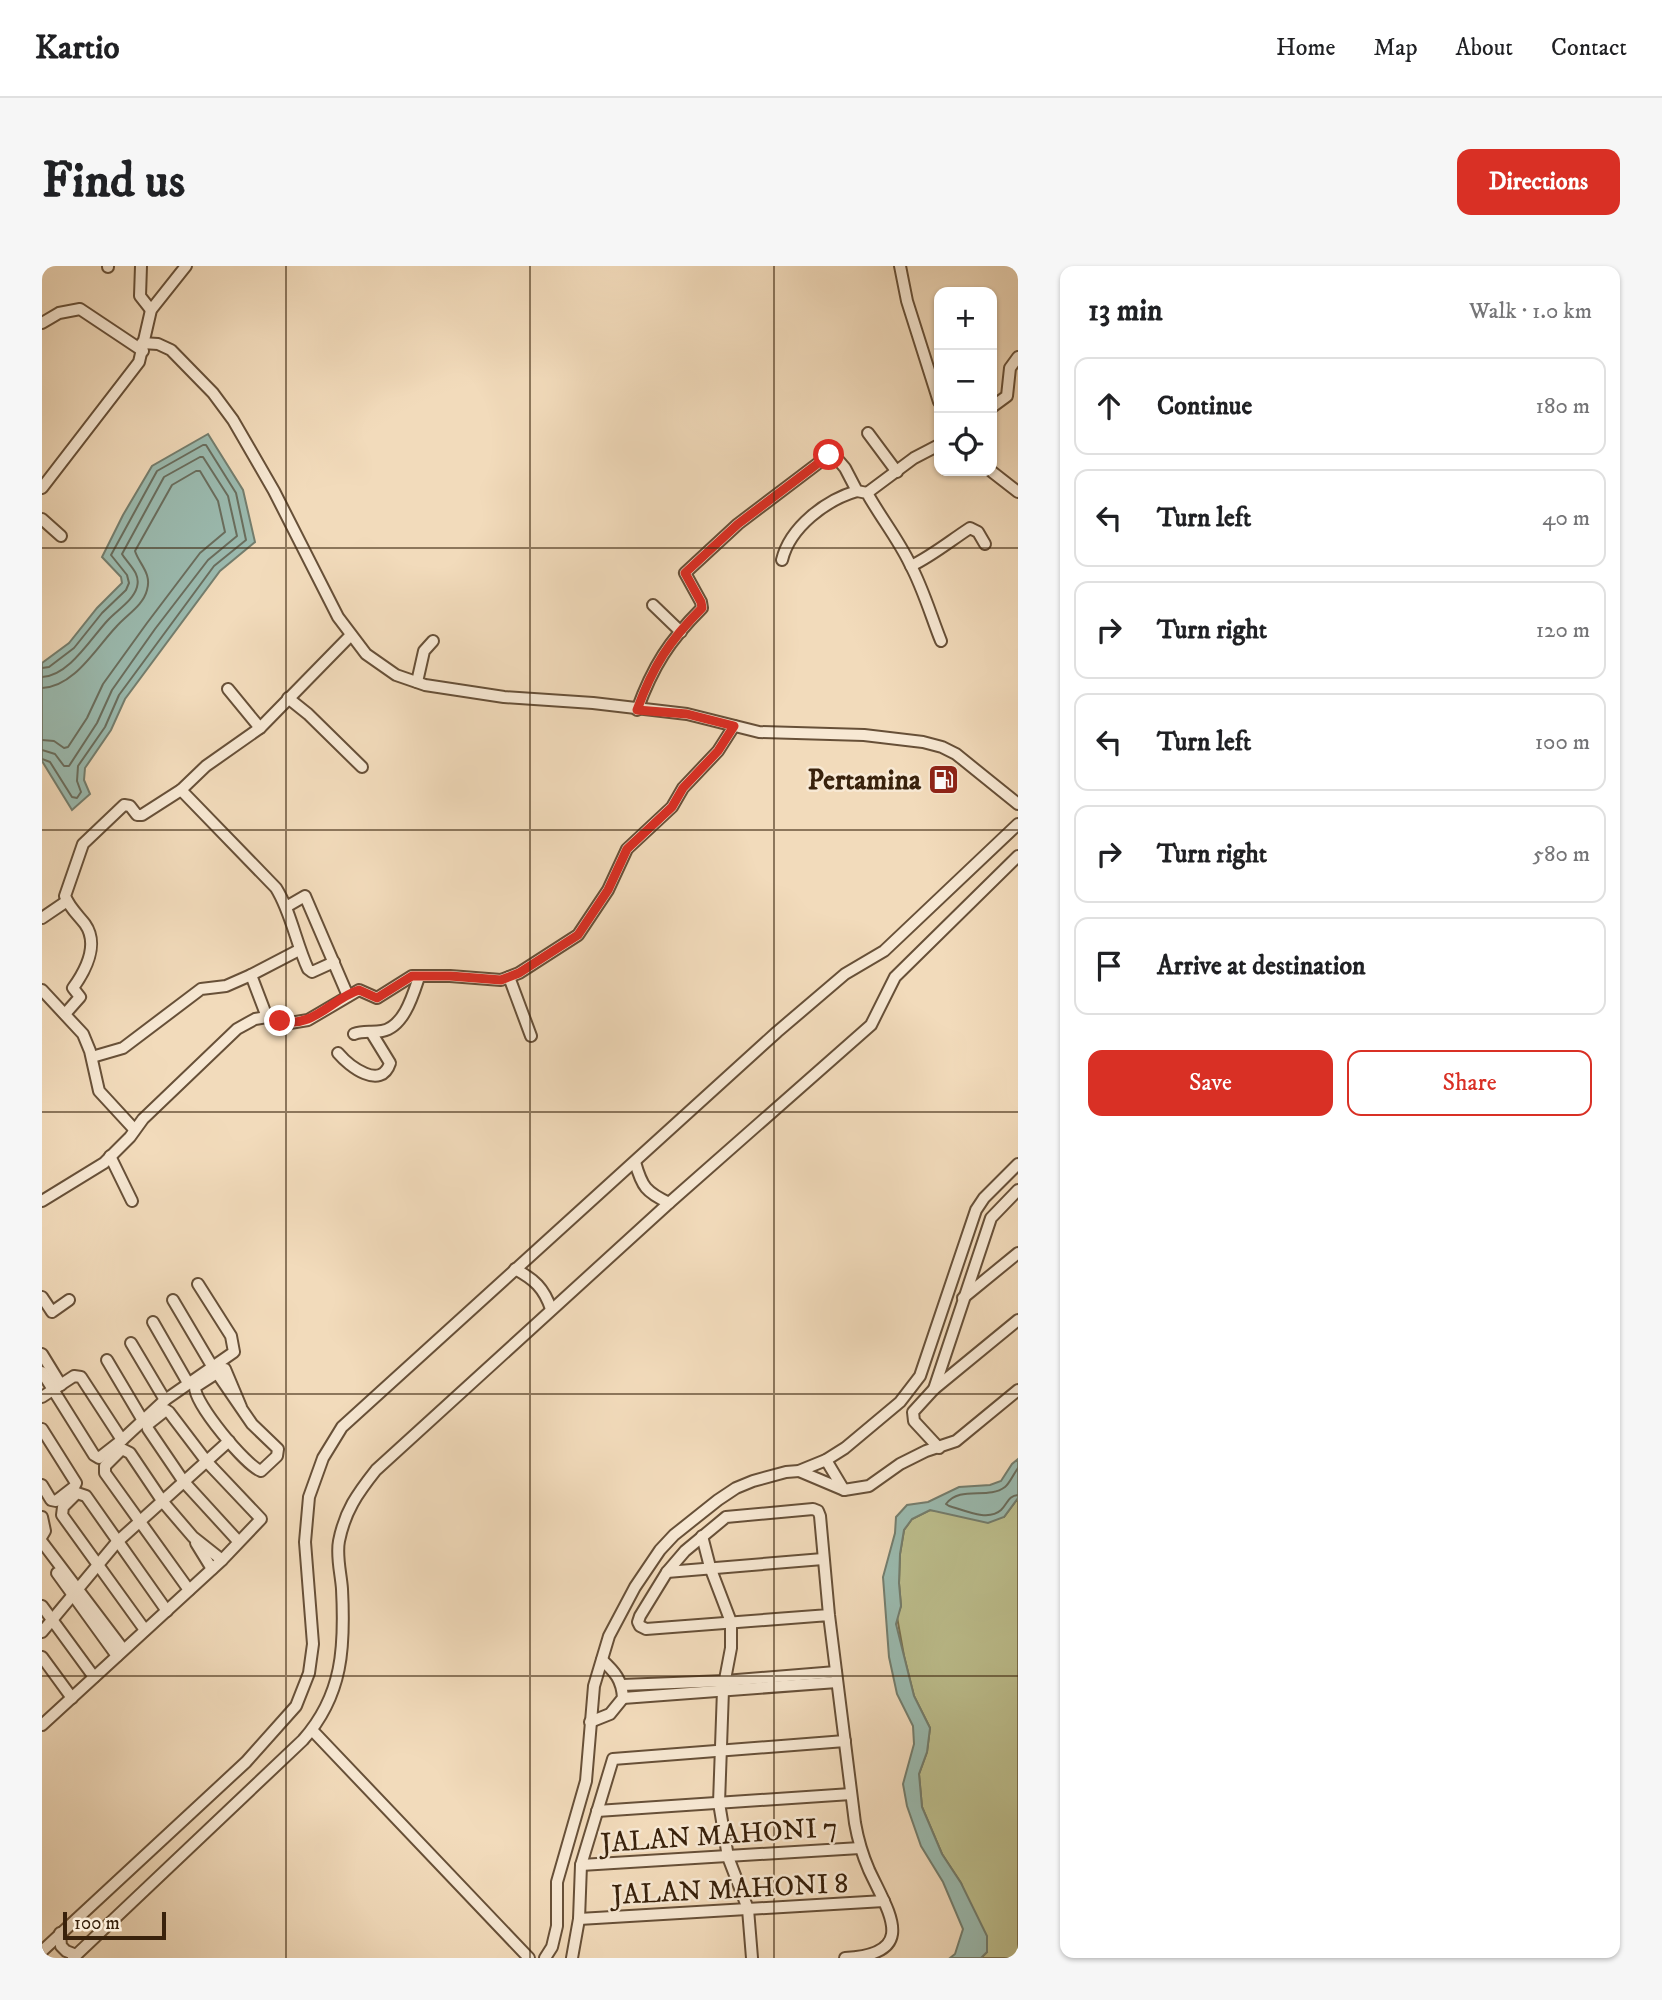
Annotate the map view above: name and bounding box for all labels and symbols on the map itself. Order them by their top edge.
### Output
route start [813,439,844,470]
fuel station icon: Pertamina [927,762,961,796]
place label: Pertamina [807,763,922,798]
route end [264,1005,295,1036]
street label: JALAN MAHONI 7 [596,1810,839,1861]
street label: JALAN MAHONI 8 [608,1866,849,1913]
scale bar [63,1909,166,1941]

